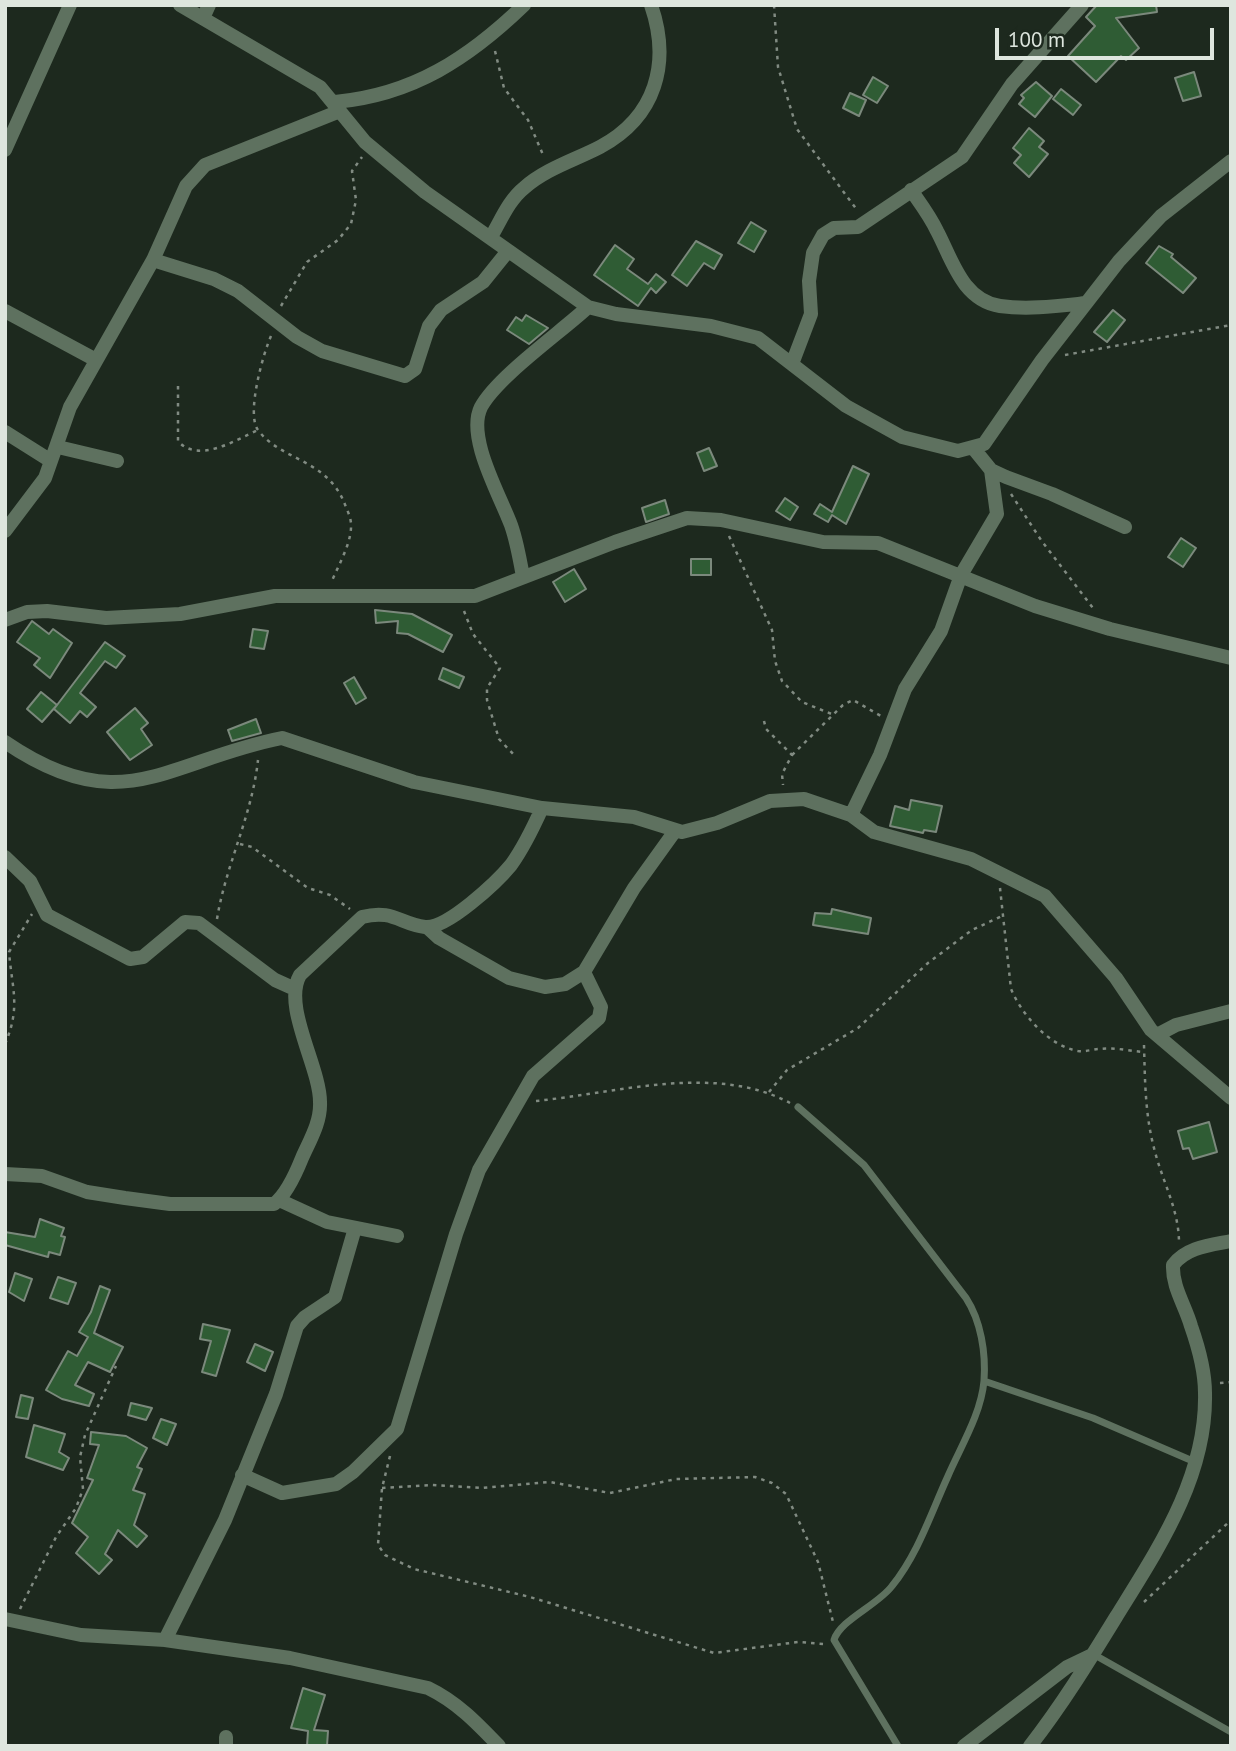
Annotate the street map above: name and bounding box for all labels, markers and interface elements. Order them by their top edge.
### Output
scale bar [998,14,1217,58]
text: 100 m [1008,26,1065,53]

